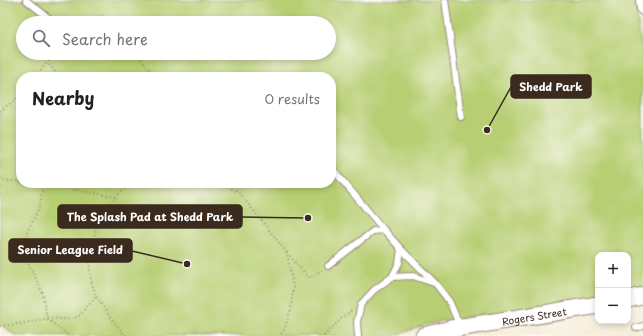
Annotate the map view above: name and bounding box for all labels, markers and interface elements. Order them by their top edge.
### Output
search box [16,16,336,60]
icon: search [30,27,52,49]
text: Search here [62,27,148,50]
callout: Shedd Park [511,75,591,98]
text: Shedd Park [519,78,583,95]
text: Nearby [32,85,94,111]
text: 0 results [265,89,320,108]
callout: The Splash Pad at Shedd Park [58,205,242,228]
text: The Splash Pad at Shedd Park [67,208,234,225]
callout: Senior League Field [9,239,132,262]
text: Senior League Field [17,241,123,258]
map controls [595,252,631,324]
button: + [595,252,631,288]
button: − [595,288,631,324]
street label: Rogers Street [501,303,567,328]

